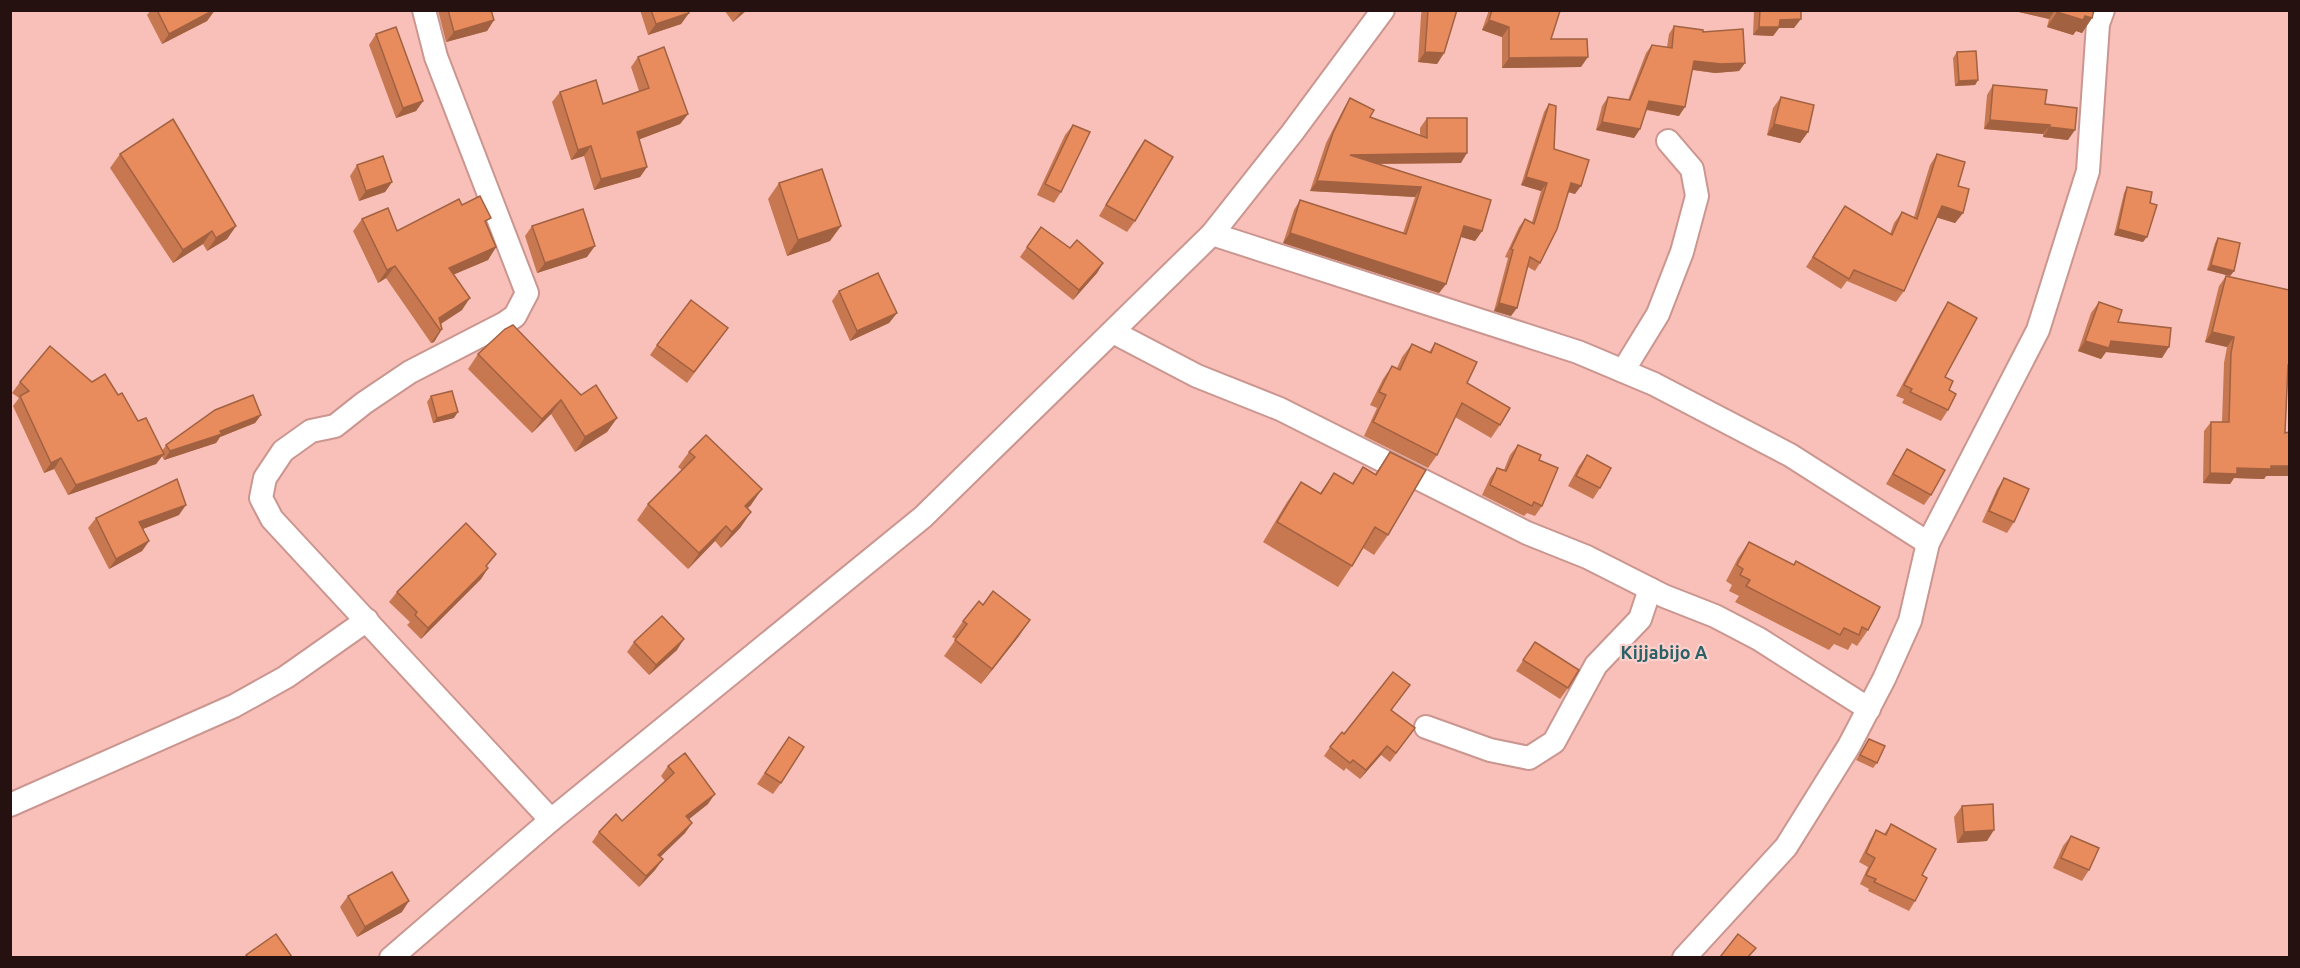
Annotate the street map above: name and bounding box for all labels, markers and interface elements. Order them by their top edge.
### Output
district label: Kijjabijo A [1621,642,1708,662]

